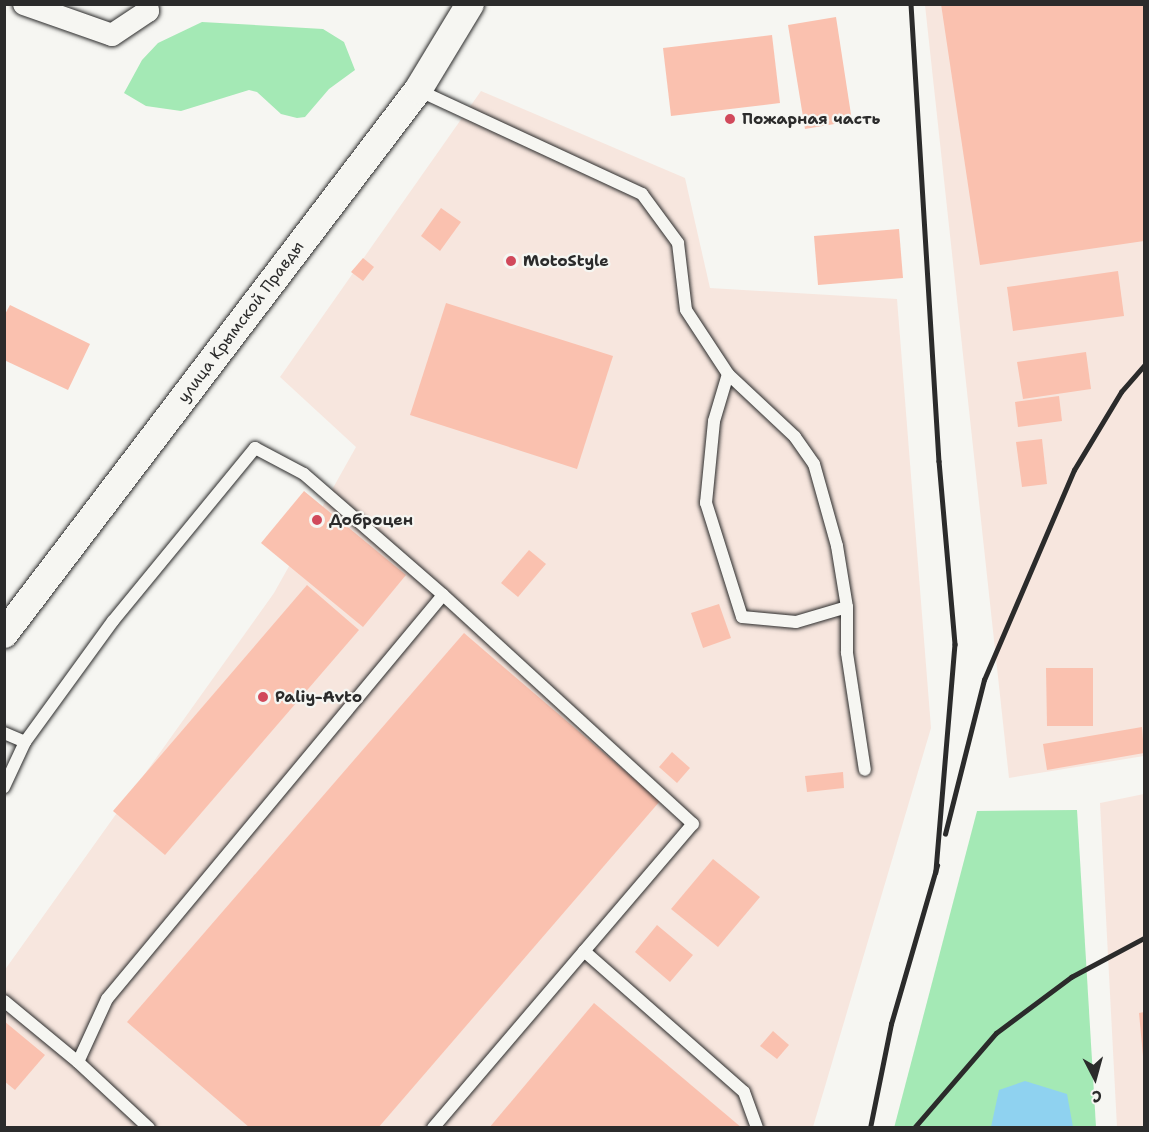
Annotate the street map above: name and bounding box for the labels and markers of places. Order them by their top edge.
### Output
place label: Пожарная часть [742,109,880,129]
marker: Пожарная часть [723,112,737,126]
place label: MotoStyle [523,251,609,271]
marker: MotoStyle [504,254,518,268]
place label: Доброцен [329,510,413,530]
marker: Доброцен [310,513,324,527]
place label: Paliy-Avto [275,687,362,707]
marker: Paliy-Avto [256,690,270,704]

